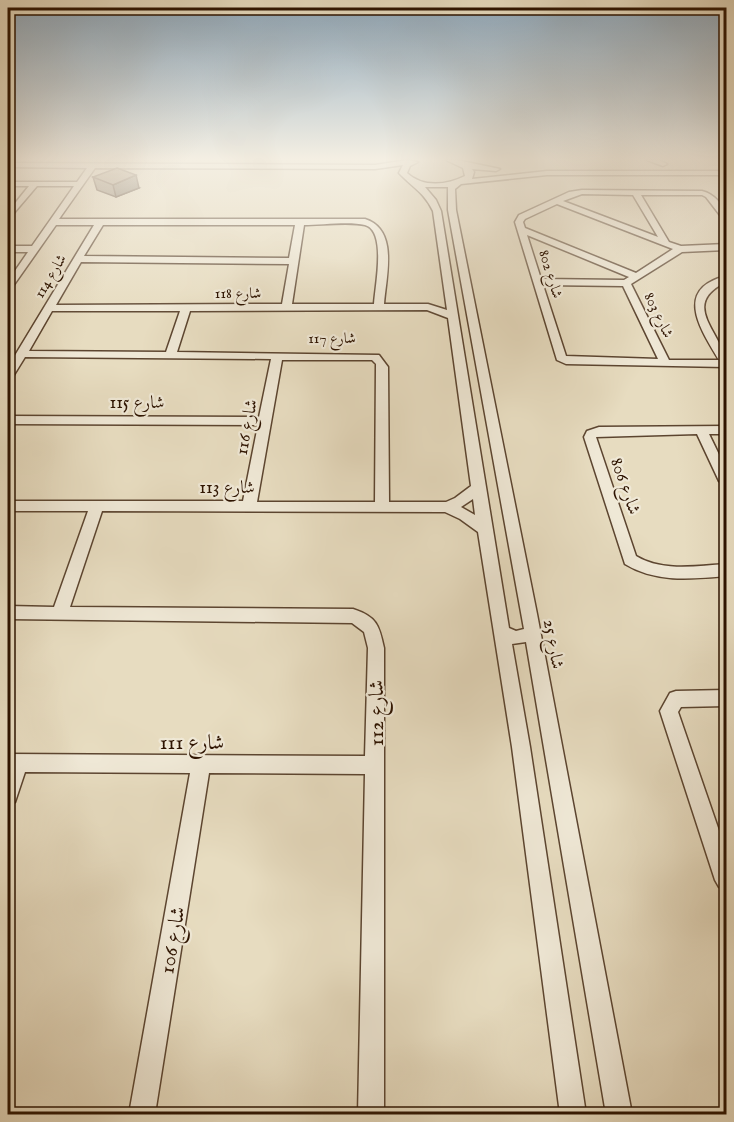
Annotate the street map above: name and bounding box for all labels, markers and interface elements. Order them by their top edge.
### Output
street label: شارع 802 [531,248,567,302]
street label: شارع 114 [30,251,73,303]
street label: شارع 118 [215,284,261,306]
street label: شارع 803 [637,289,678,342]
street label: شارع 117 [308,329,356,351]
street label: شارع 115 [109,392,165,417]
street label: شارع 116 [231,398,266,457]
street label: شارع 806 [602,455,645,519]
street label: شارع 113 [199,477,255,502]
street label: شارع 25 [535,618,568,671]
street label: شارع 112 [364,680,394,746]
street label: شارع 111 [160,730,224,760]
street label: شارع 106 [154,904,196,977]

